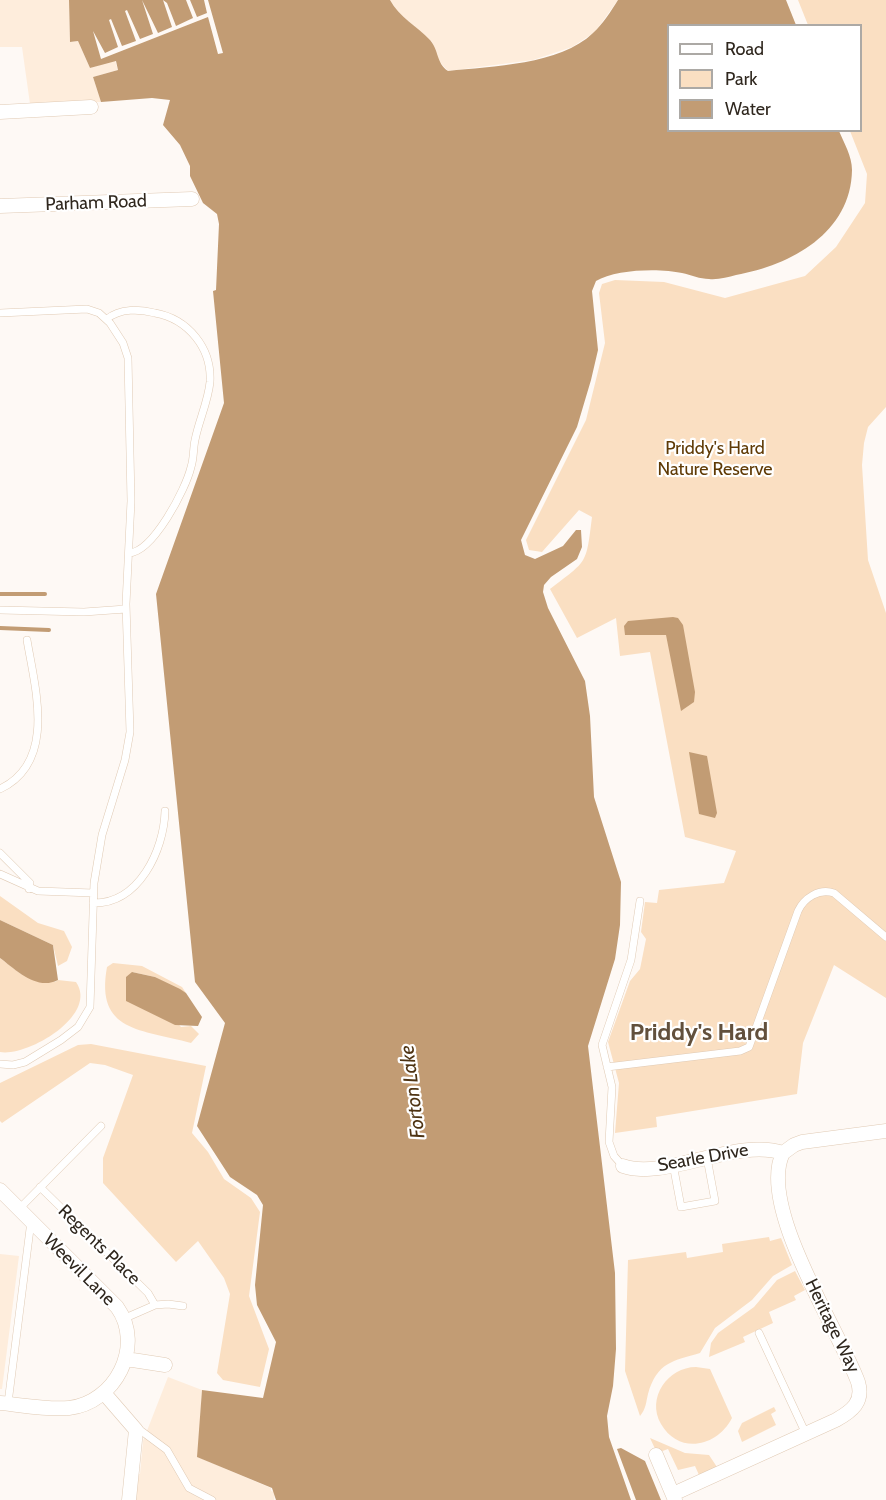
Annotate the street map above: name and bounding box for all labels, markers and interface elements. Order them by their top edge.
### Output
legend [667,24,862,132]
text: Road [725,38,764,60]
text: Park [725,68,757,90]
text: Water [725,98,771,120]
street label: Parham Road [45,190,147,216]
park label: Priddy's Hard Nature Reserve [657,438,773,480]
district label: Priddy's Hard [630,1019,768,1047]
water label: Forton Lake [395,1044,431,1140]
street label: Searle Drive [656,1139,750,1177]
street label: Regents Place [53,1201,145,1289]
street label: Weevil Lane [39,1230,119,1310]
street label: Heritage Way [800,1276,864,1376]

